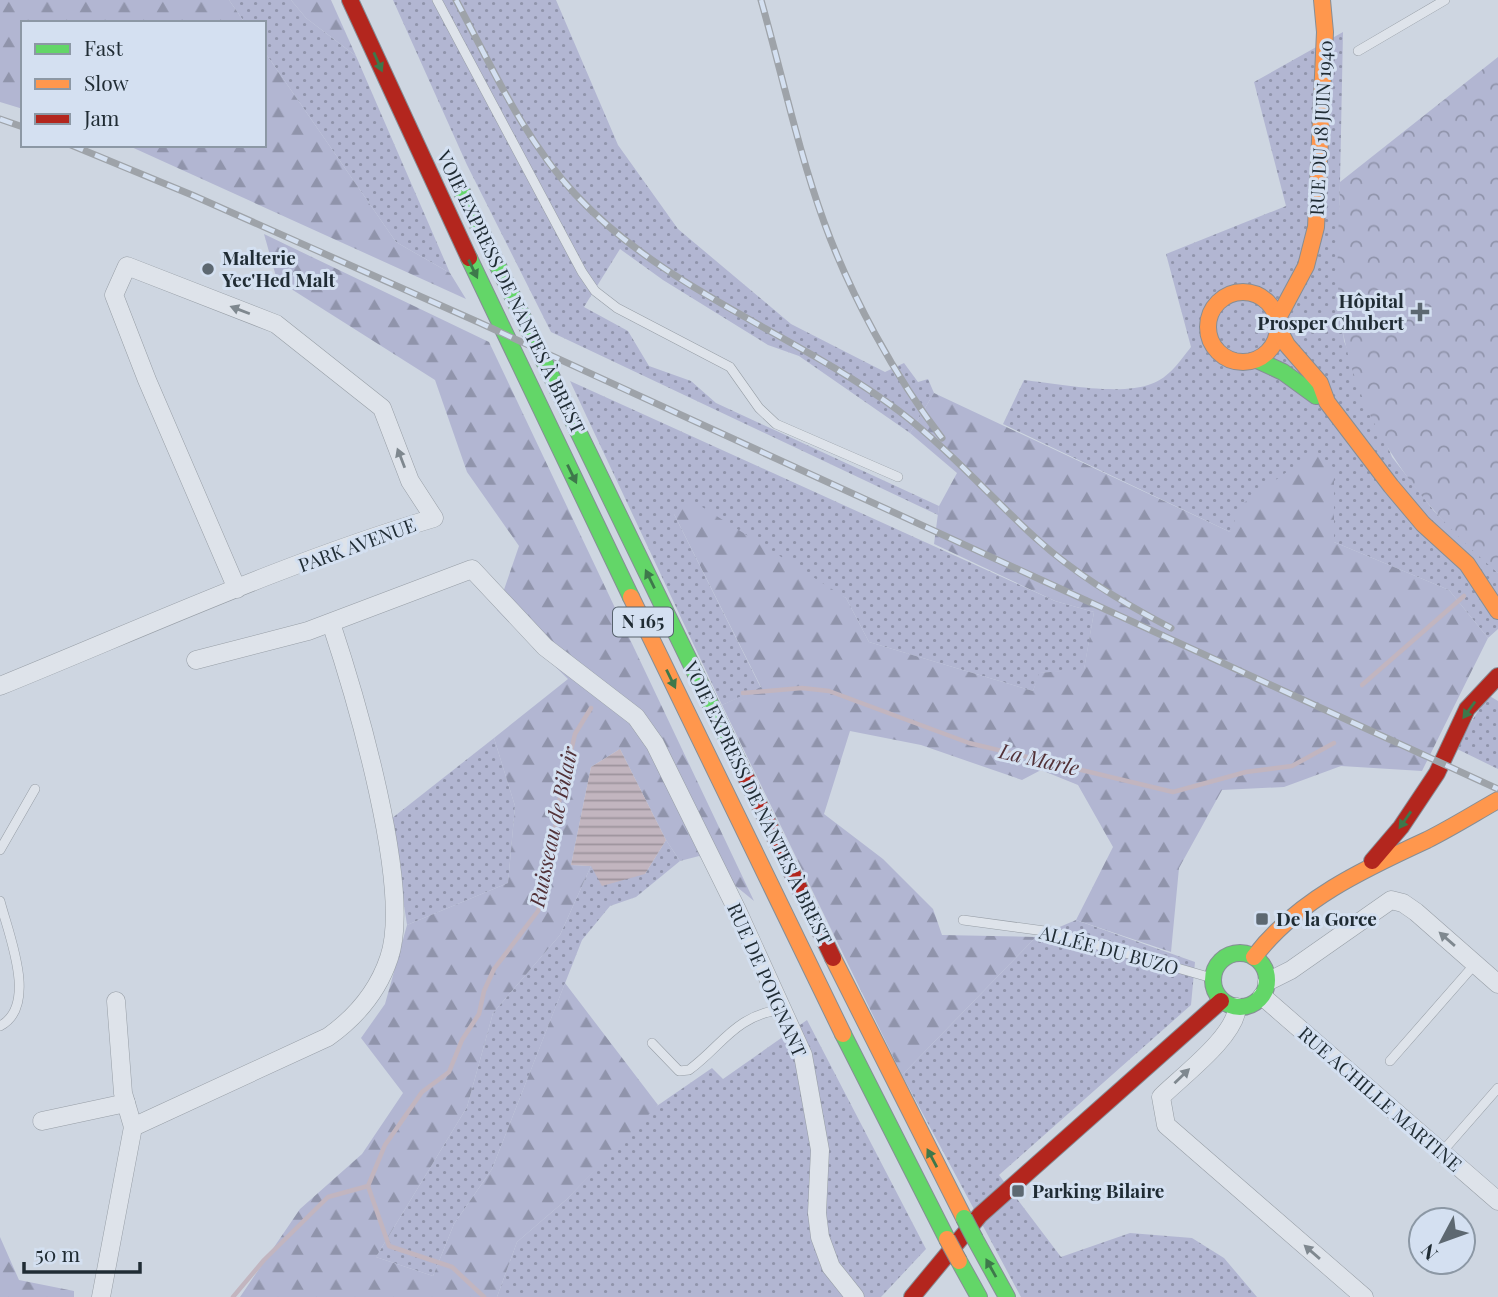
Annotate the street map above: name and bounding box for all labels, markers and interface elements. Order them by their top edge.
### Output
legend [21,21,266,147]
text: Fast [84,33,123,61]
street label: RUE DU 18 JUIN 1940 [1302,40,1338,216]
one-way arrow [373,52,384,73]
text: Slow [84,68,129,96]
text: Jam [83,103,120,131]
street label: VOIE EXPRESS DE NANTES À BREST [431,145,592,438]
place label: Malterie Yec'Hed Malt [221,244,336,292]
one-way arrow [468,259,479,279]
marker: Malterie Yec'Hed Malt [200,261,216,277]
place label: Hôpital Prosper Chubert [1257,287,1404,335]
marker: Hôpital Prosper Chubert [1410,302,1430,322]
one-way arrow [230,305,251,316]
one-way arrow [396,448,407,469]
one-way arrow [566,464,578,484]
street label: PARK AVENUE [294,511,419,577]
one-way arrow [644,569,655,589]
road number: N 165 [613,608,673,636]
street label: VOIE EXPRESS DE NANTES À BREST [678,656,839,949]
one-way arrow [665,669,676,689]
one-way arrow [1463,701,1477,719]
water label: La Marle [996,735,1082,781]
water label: Ruisseau de Bilair [521,743,583,910]
one-way arrow [1398,811,1412,829]
street label: RUE DE POIGNANT [722,898,814,1061]
place label: De la Gorce [1276,905,1377,931]
marker: De la Gorce [1254,911,1270,927]
street label: ALLÉE DU BUZO [1036,918,1182,980]
one-way arrow [1438,931,1456,947]
street label: RUE ACHILLE MARTINE [1293,1020,1468,1177]
one-way arrow [1173,1069,1190,1085]
one-way arrow [926,1147,938,1167]
place label: Parking Bilaire [1032,1177,1164,1203]
marker: Parking Bilaire [1010,1183,1026,1199]
north arrow [1407,1206,1477,1276]
scale bar [24,1230,140,1274]
text: 50 m [35,1239,81,1267]
text: N [1414,1239,1443,1267]
one-way arrow [1304,1245,1321,1260]
one-way arrow [985,1258,997,1278]

